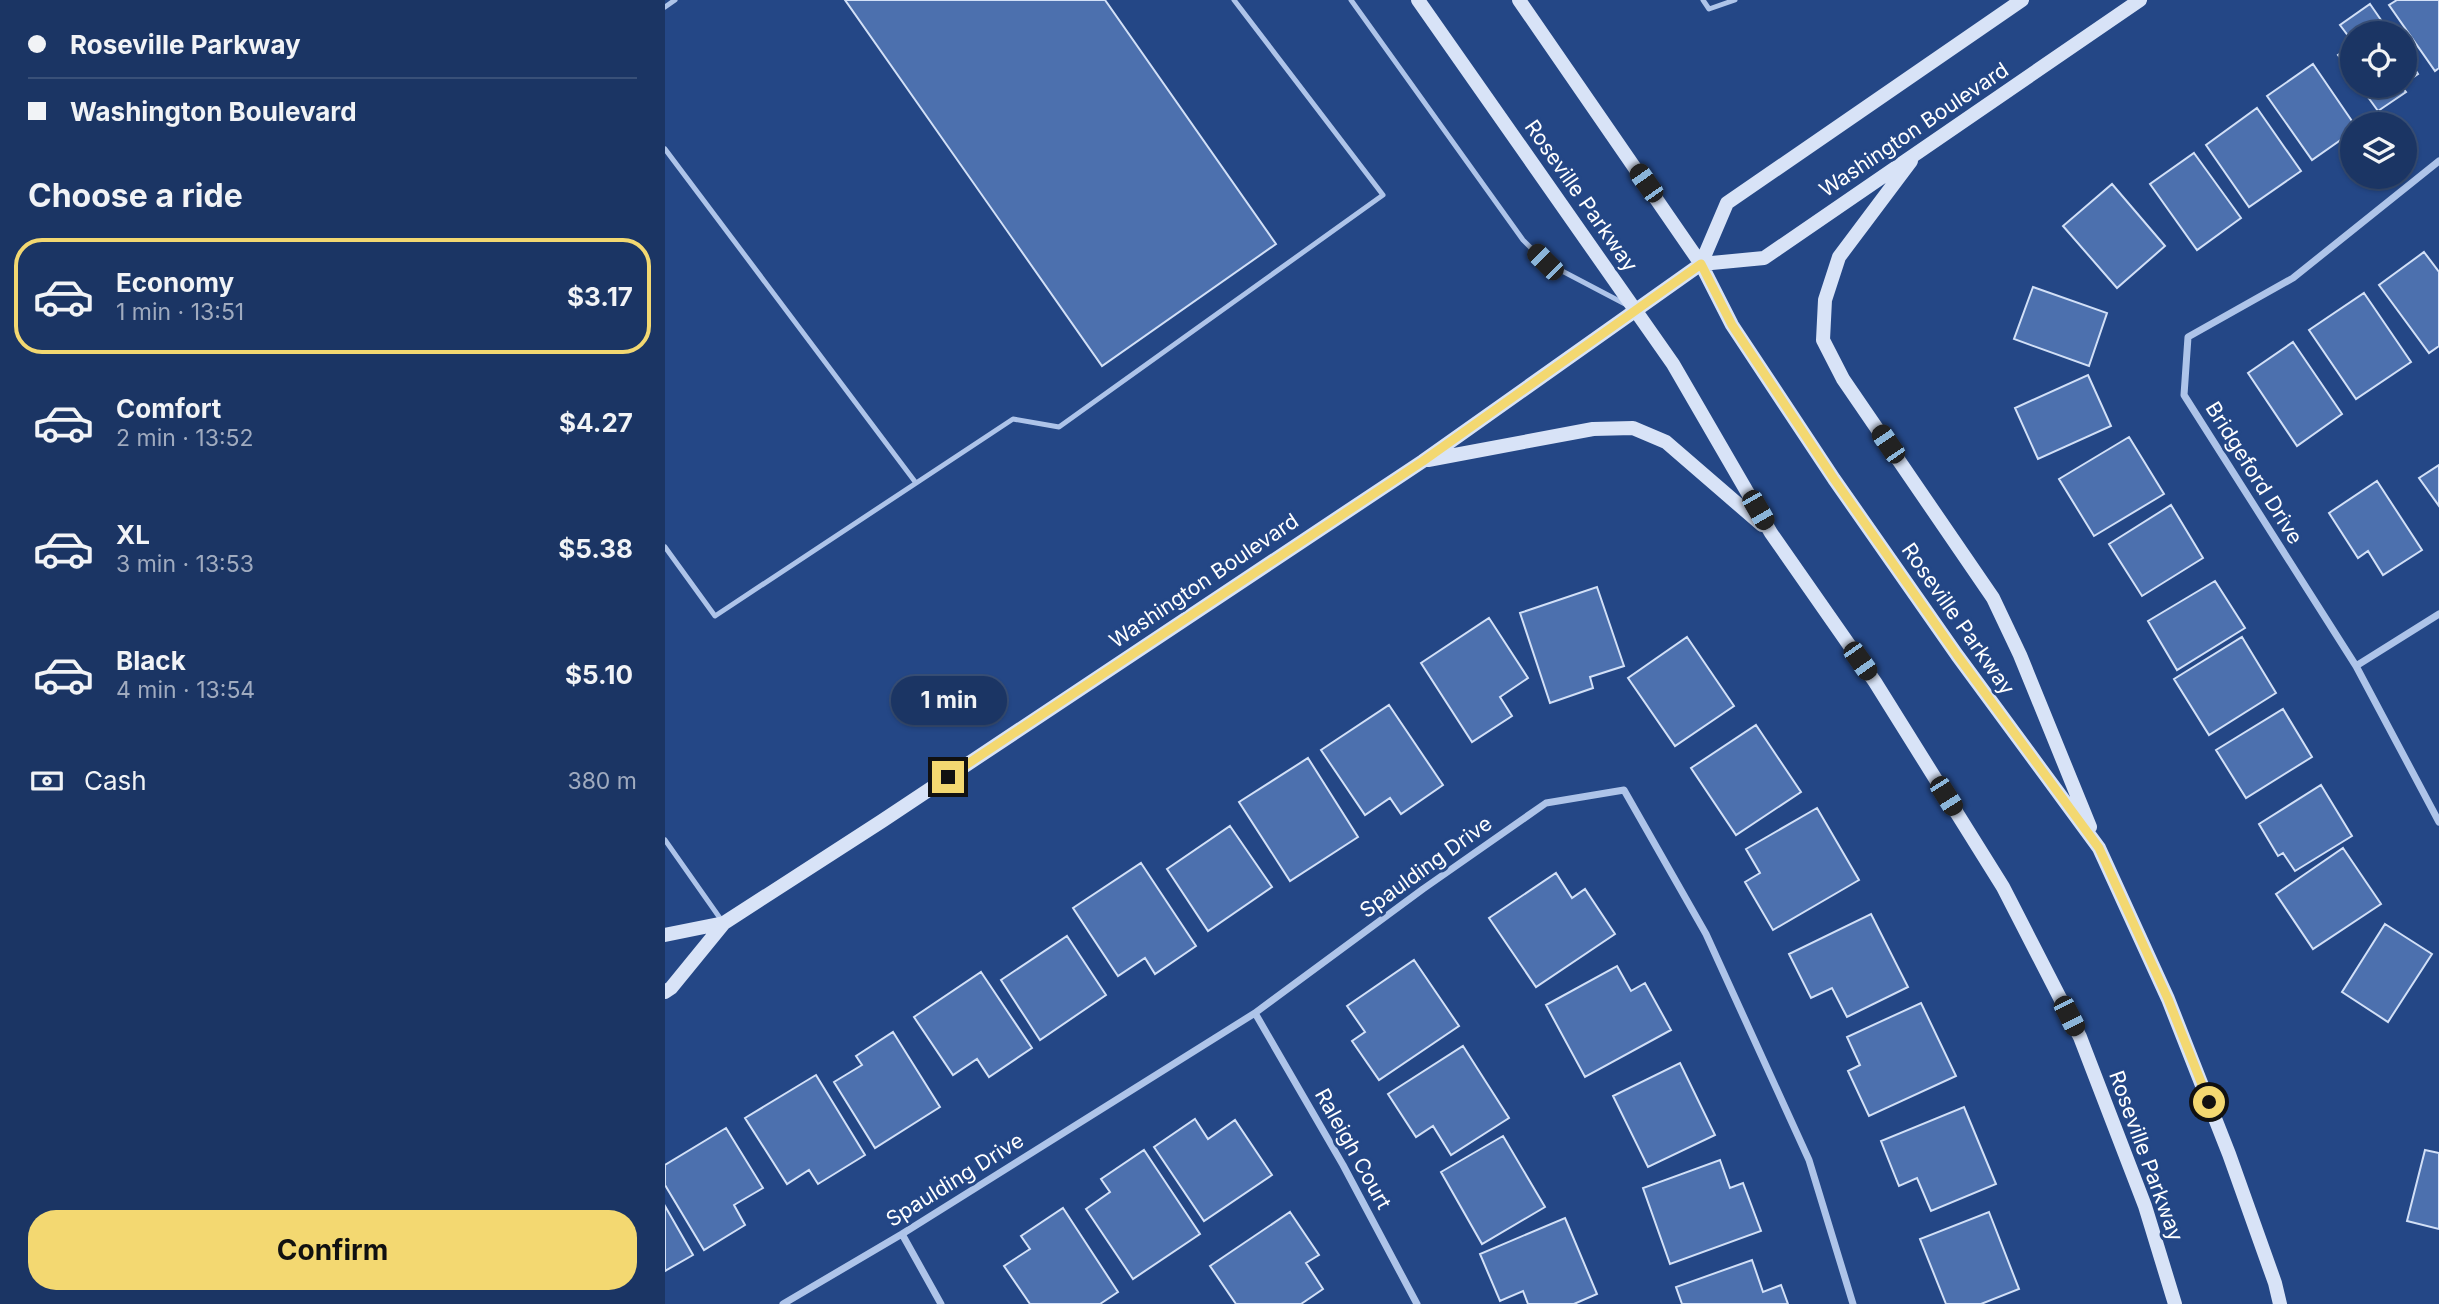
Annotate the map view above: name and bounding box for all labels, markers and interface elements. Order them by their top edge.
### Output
map controls [2340,21,2417,189]
button: locate [2340,21,2417,98]
text: Roseville Parkway [70,29,301,60]
street label: Washington Boulevard [1815,57,2013,202]
text: Washington Boulevard [70,96,357,127]
button: layers [2340,112,2417,189]
street label: Roseville Parkway [1520,115,1643,277]
car [1626,160,1667,206]
text: Choose a ride [28,176,243,215]
car [1523,240,1568,284]
icon: car [32,265,95,328]
text: Economy [116,267,234,298]
text: $3.17 [567,281,633,312]
text: 1 min · 13:51 [116,298,244,326]
icon: car [32,391,95,454]
text: Comfort [116,393,221,424]
street label: Bridgeford Drive [2201,397,2308,549]
text: $4.27 [559,407,633,438]
car [1868,421,1909,467]
text: 2 min · 13:52 [116,424,254,452]
car [1739,487,1778,533]
street label: Washington Boulevard [1105,508,1303,653]
icon: car [32,517,95,580]
text: XL [116,519,150,550]
text: $5.38 [558,533,633,564]
street label: Roseville Parkway [1897,538,2020,700]
text: 3 min · 13:53 [116,550,254,578]
car [1840,638,1881,684]
icon: car [32,643,95,706]
text: Black [116,645,186,676]
text: $5.10 [565,659,633,690]
text: 4 min · 13:54 [116,676,255,704]
callout: 1 min [890,676,1006,724]
text: 1 min [921,686,977,714]
route end [932,761,964,793]
icon: cash [28,762,66,800]
text: Cash [84,765,147,796]
text: 380 m [567,767,637,795]
car [1926,773,1967,819]
street label: Spaulding Drive [1355,810,1497,923]
car [2051,993,2088,1039]
street label: Roseville Parkway [2104,1067,2189,1245]
street label: Raleigh Court [1310,1084,1397,1214]
route start [2193,1086,2225,1118]
street label: Spaulding Drive [881,1127,1028,1232]
button: Confirm [28,1210,637,1290]

